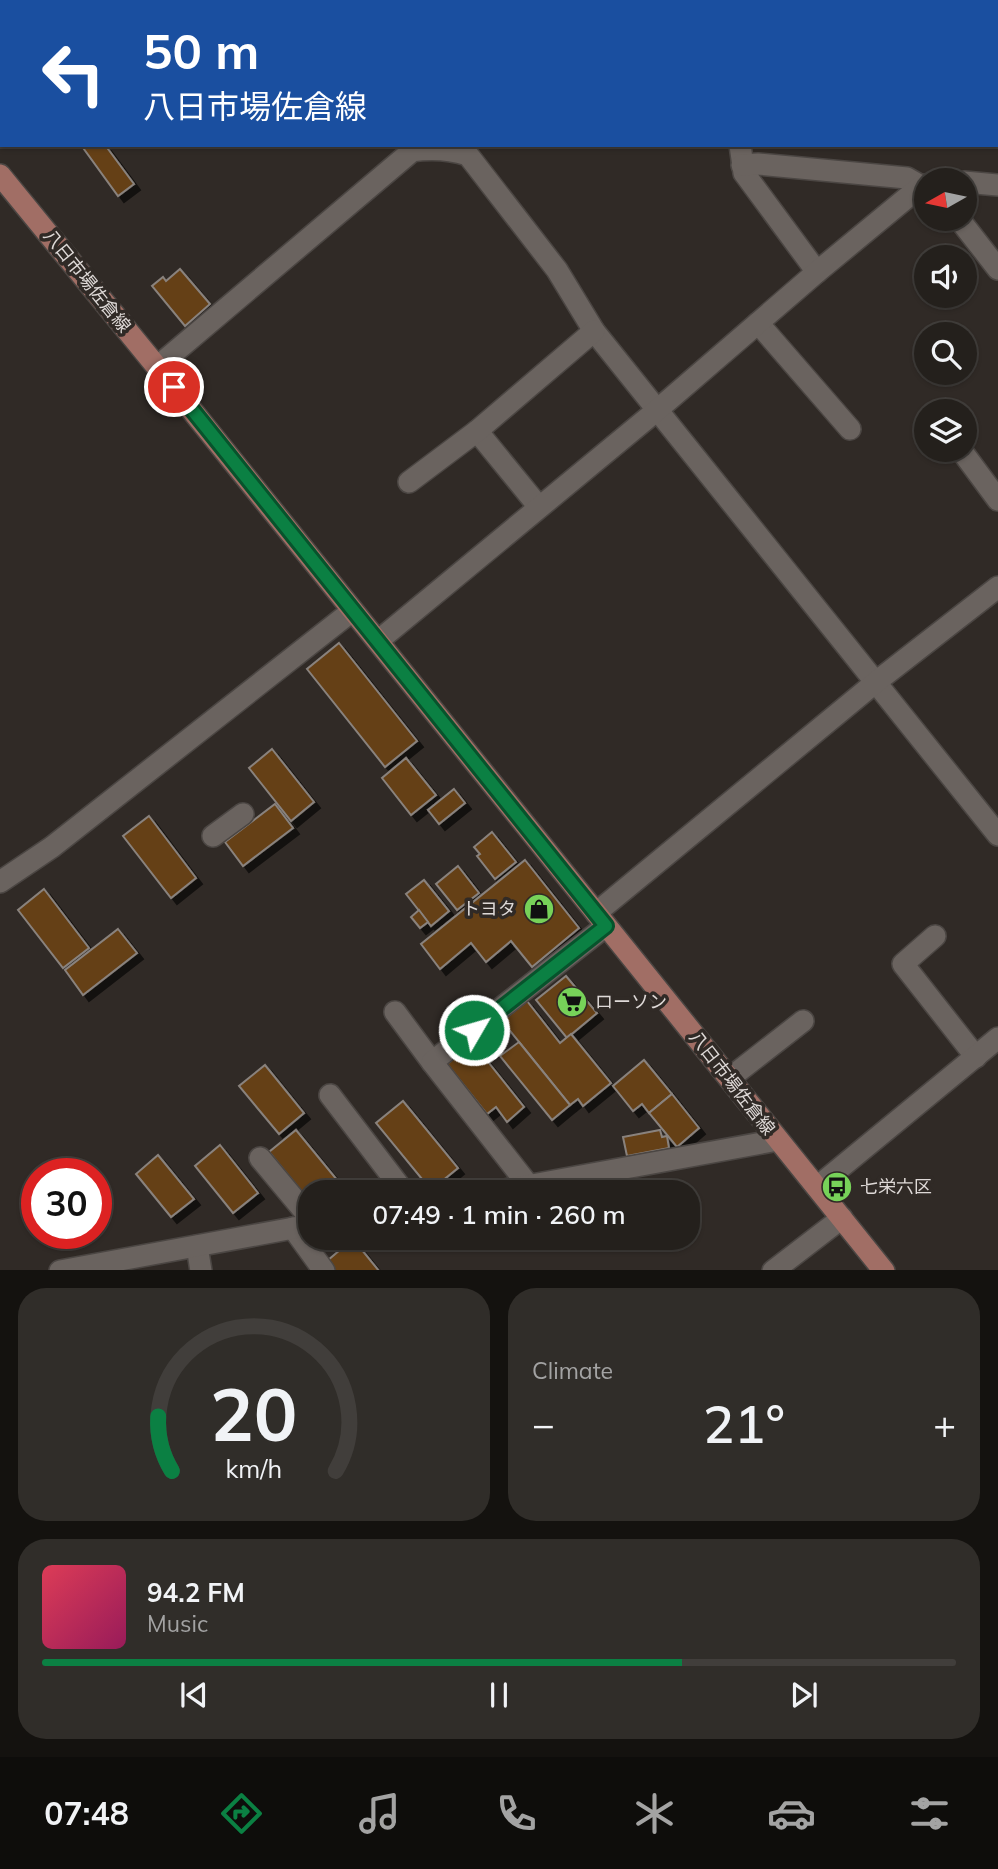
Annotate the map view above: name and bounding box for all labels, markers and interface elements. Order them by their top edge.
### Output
text: 50 m [143,20,259,81]
icon: left [28,28,119,119]
text: 八日市場佐倉線 [143,86,367,126]
north arrow [914,168,976,231]
map controls [914,168,977,462]
street label: 八日市場佐倉線 [39,224,136,337]
button: sound [914,245,977,308]
button: search [914,322,977,385]
pin [144,357,204,417]
icon: arrive [155,368,193,406]
button: layers [914,399,977,462]
shop icon: トヨタ [522,892,556,926]
place label: トヨタ [462,897,516,920]
supermarket icon: ローソン [555,985,589,1019]
place label: ローソン [595,990,667,1013]
position arrow [437,993,511,1067]
street label: 八日市場佐倉線 [685,1026,780,1139]
speed limit sign: 30 [21,1158,112,1249]
bus stop icon: 七栄六区 [820,1170,854,1204]
place label: 七栄六区 [860,1175,932,1198]
text: 07:49 · 1 min · 260 m [372,1198,626,1231]
text: Climate [532,1356,613,1385]
text: 20 [210,1368,298,1459]
text: 21° [703,1391,785,1456]
text: − [532,1400,555,1448]
text: + [933,1400,956,1448]
text: km/h [226,1452,282,1483]
text: 94.2 FM [147,1576,245,1609]
text: Music [147,1609,208,1638]
icon: previous [175,1676,213,1714]
icon: pause [480,1676,518,1714]
icon: next [785,1676,823,1714]
icon: directions [217,1789,266,1838]
icon: music [355,1789,404,1838]
icon: phone [492,1789,541,1838]
icon: climate [630,1789,679,1838]
icon: car [767,1789,816,1838]
icon: filters [905,1789,954,1838]
text: 07:48 [44,1793,129,1833]

